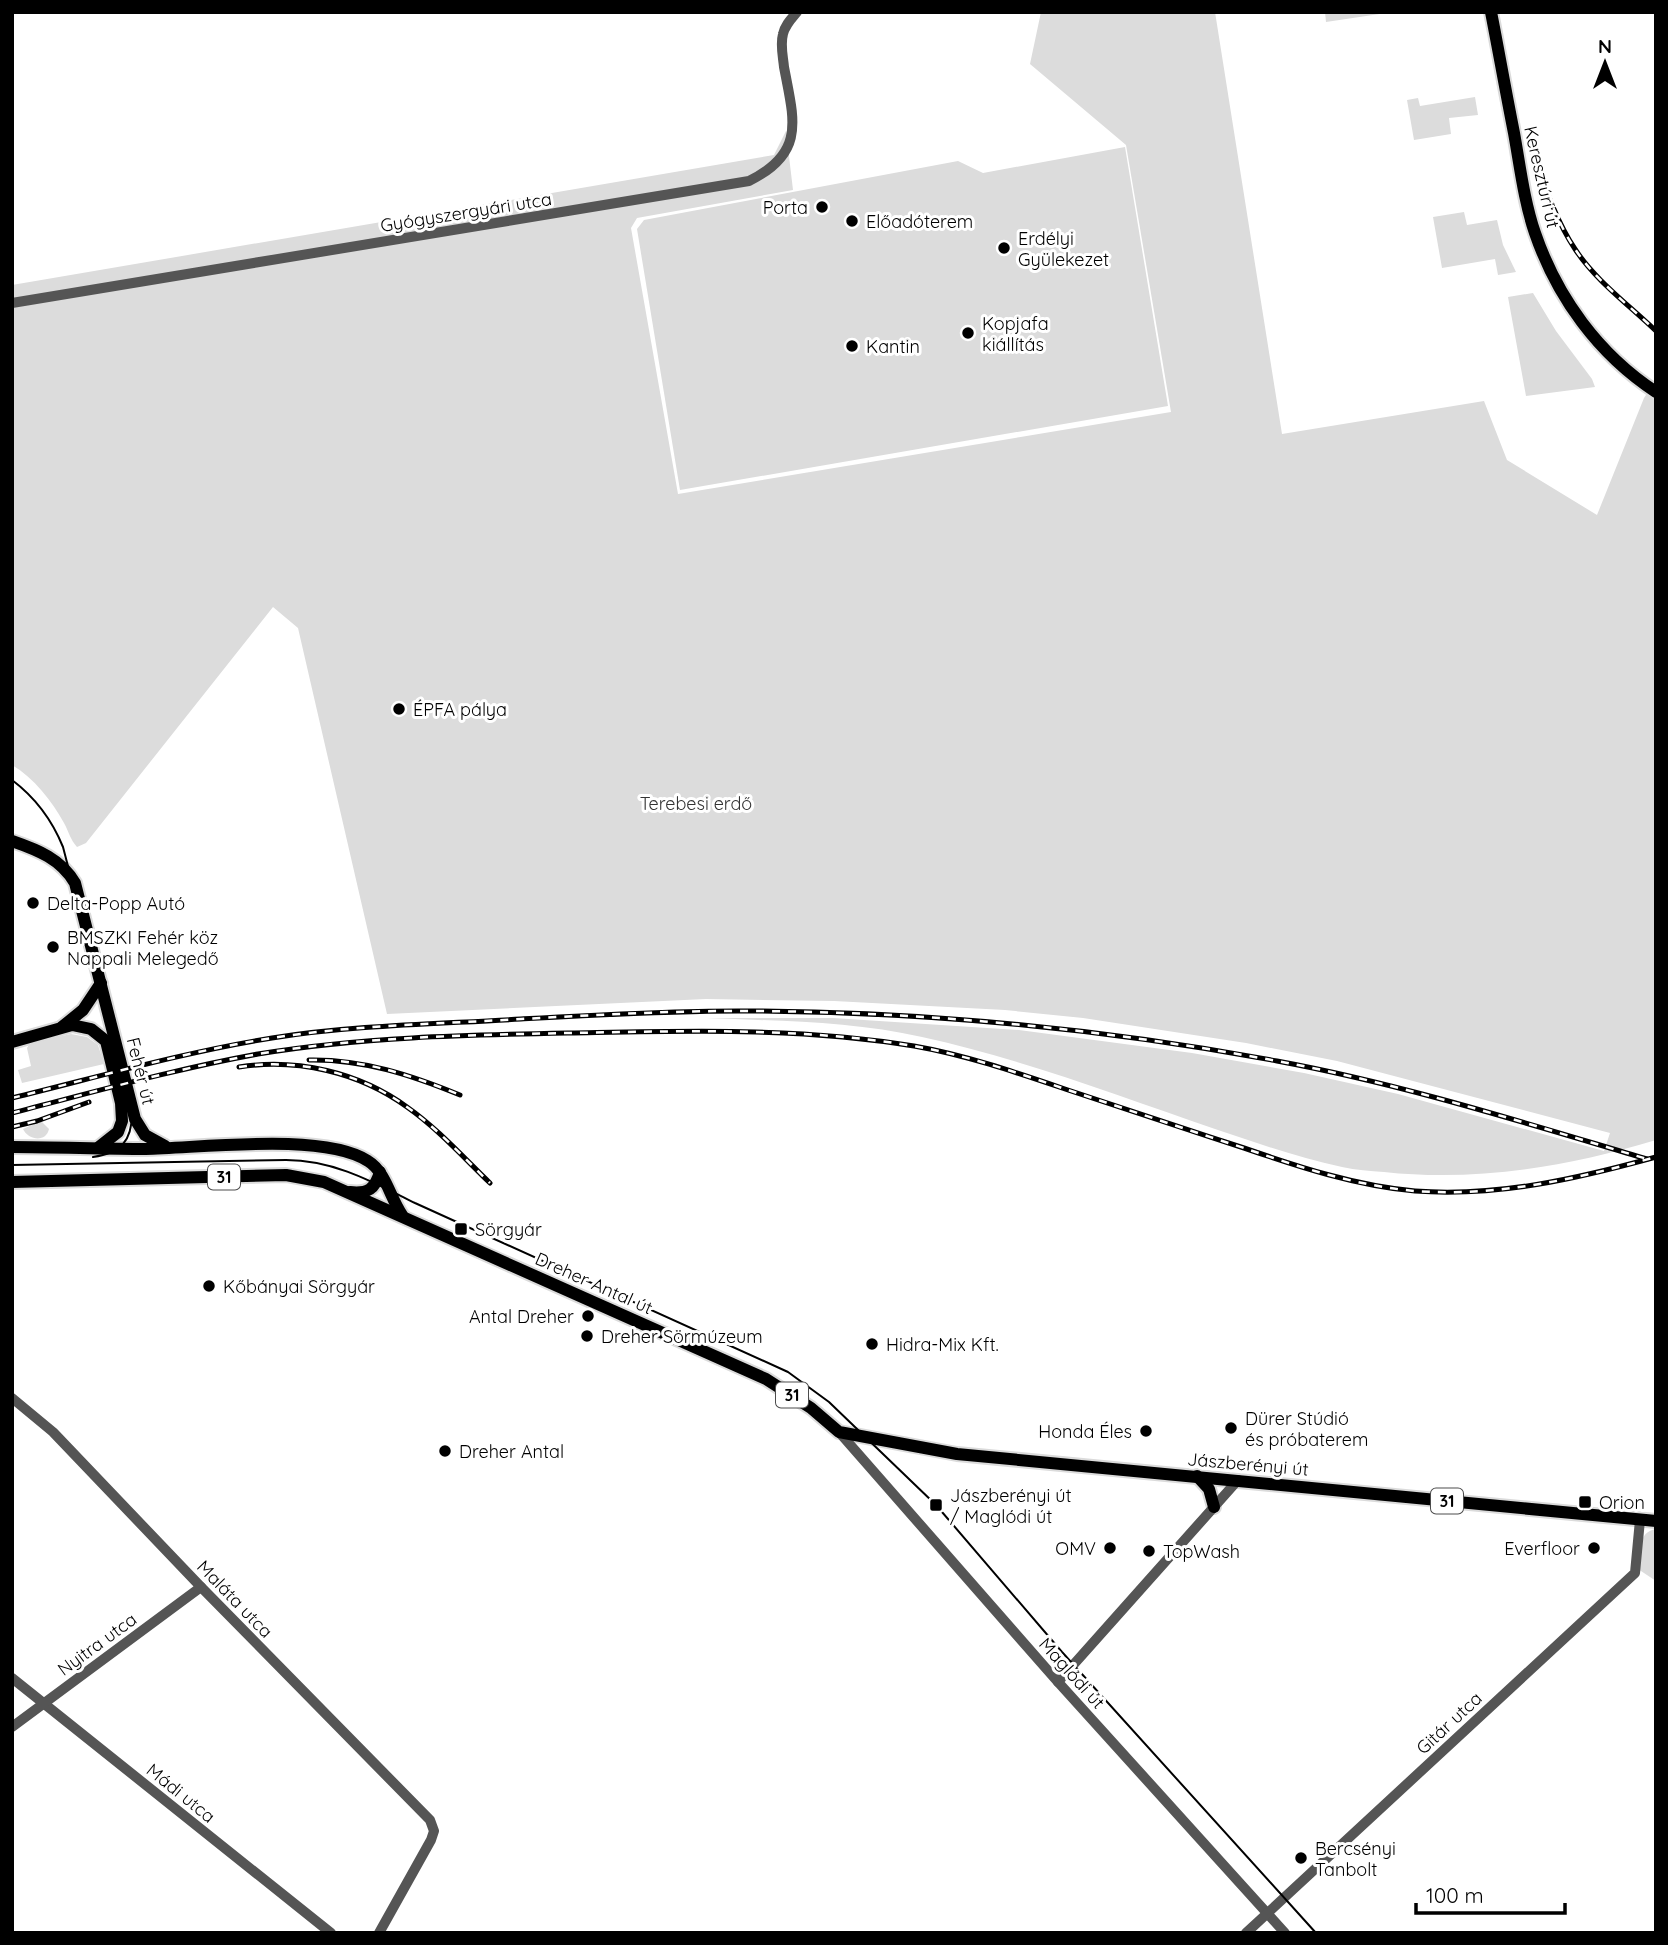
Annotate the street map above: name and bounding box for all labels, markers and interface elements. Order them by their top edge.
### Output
north arrow [1570,28,1640,98]
text: N [1598,34,1612,58]
street label: Keresztúri út [1519,124,1565,230]
street label: Gyógyszergyári utca [379,187,553,237]
place label: Porta [763,196,808,219]
marker: Porta [814,199,830,215]
place label: Előadóterem [866,210,973,233]
marker: Előadóterem [844,213,860,229]
place label: Erdélyi Gyülekezet [1018,227,1109,271]
marker: Erdélyi Gyülekezet [996,240,1012,256]
place label: Kopjafa kiállítás [982,312,1049,356]
marker: Kopjafa kiállítás [960,325,976,341]
place label: Kantin [866,335,920,358]
marker: Kantin [844,338,860,354]
place label: ÉPFA pálya [413,698,507,721]
marker: ÉPFA pálya [391,701,407,717]
park label: Terebesi erdő [640,792,752,815]
place label: Delta-Popp Autó [47,892,185,915]
marker: Delta-Popp Autó [25,895,41,911]
place label: BMSZKI Fehér köz Nappali Melegedő [67,926,219,970]
marker: BMSZKI Fehér köz Nappali Melegedő [45,939,61,955]
street label: Fehér út [122,1035,160,1107]
road number: 31 [208,1164,240,1190]
place label: Sörgyár [475,1218,542,1241]
marker: Sörgyár [453,1221,469,1237]
street label: Dreher Antal út [532,1247,656,1319]
place label: Kőbányai Sörgyár [223,1275,375,1298]
marker: Kőbányai Sörgyár [201,1278,217,1294]
place label: Antal Dreher [469,1305,574,1328]
marker: Antal Dreher [580,1308,596,1324]
place label: Dreher Sörmúzeum [601,1325,763,1348]
marker: Dreher Sörmúzeum [579,1328,595,1344]
place label: Hidra-Mix Kft. [886,1333,999,1356]
marker: Hidra-Mix Kft. [864,1336,880,1352]
road number: 31 [776,1382,808,1408]
place label: Dürer Stúdió és próbaterem [1245,1407,1368,1451]
place label: Honda Éles [1038,1420,1132,1443]
marker: Dürer Stúdió és próbaterem [1223,1420,1239,1436]
marker: Honda Éles [1138,1423,1154,1439]
place label: Dreher Antal [459,1440,564,1463]
marker: Dreher Antal [437,1443,453,1459]
street label: Jászberényi út [1186,1447,1310,1481]
place label: Jászberényi út / Maglódi út [950,1484,1072,1528]
road number: 31 [1431,1488,1463,1513]
place label: Orion [1599,1491,1645,1514]
marker: Orion [1577,1494,1593,1510]
marker: Jászberényi út / Maglódi út [928,1497,944,1513]
place label: OMV [1055,1537,1096,1560]
place label: Everfloor [1504,1537,1580,1560]
marker: OMV [1102,1540,1118,1556]
place label: TopWash [1163,1540,1240,1563]
marker: Everfloor [1586,1540,1602,1556]
marker: TopWash [1141,1543,1157,1559]
street label: Maláta utca [192,1555,278,1643]
street label: Nyitra utca [53,1608,141,1680]
street label: Maglódi út [1034,1633,1110,1713]
street label: Gitár utca [1411,1687,1487,1759]
street label: Mádi utca [142,1758,220,1828]
place label: Bercsényi Tanbolt [1315,1837,1396,1881]
marker: Bercsényi Tanbolt [1293,1850,1309,1866]
scale bar [1416,1871,1565,1915]
text: 100 m [1426,1882,1484,1908]

